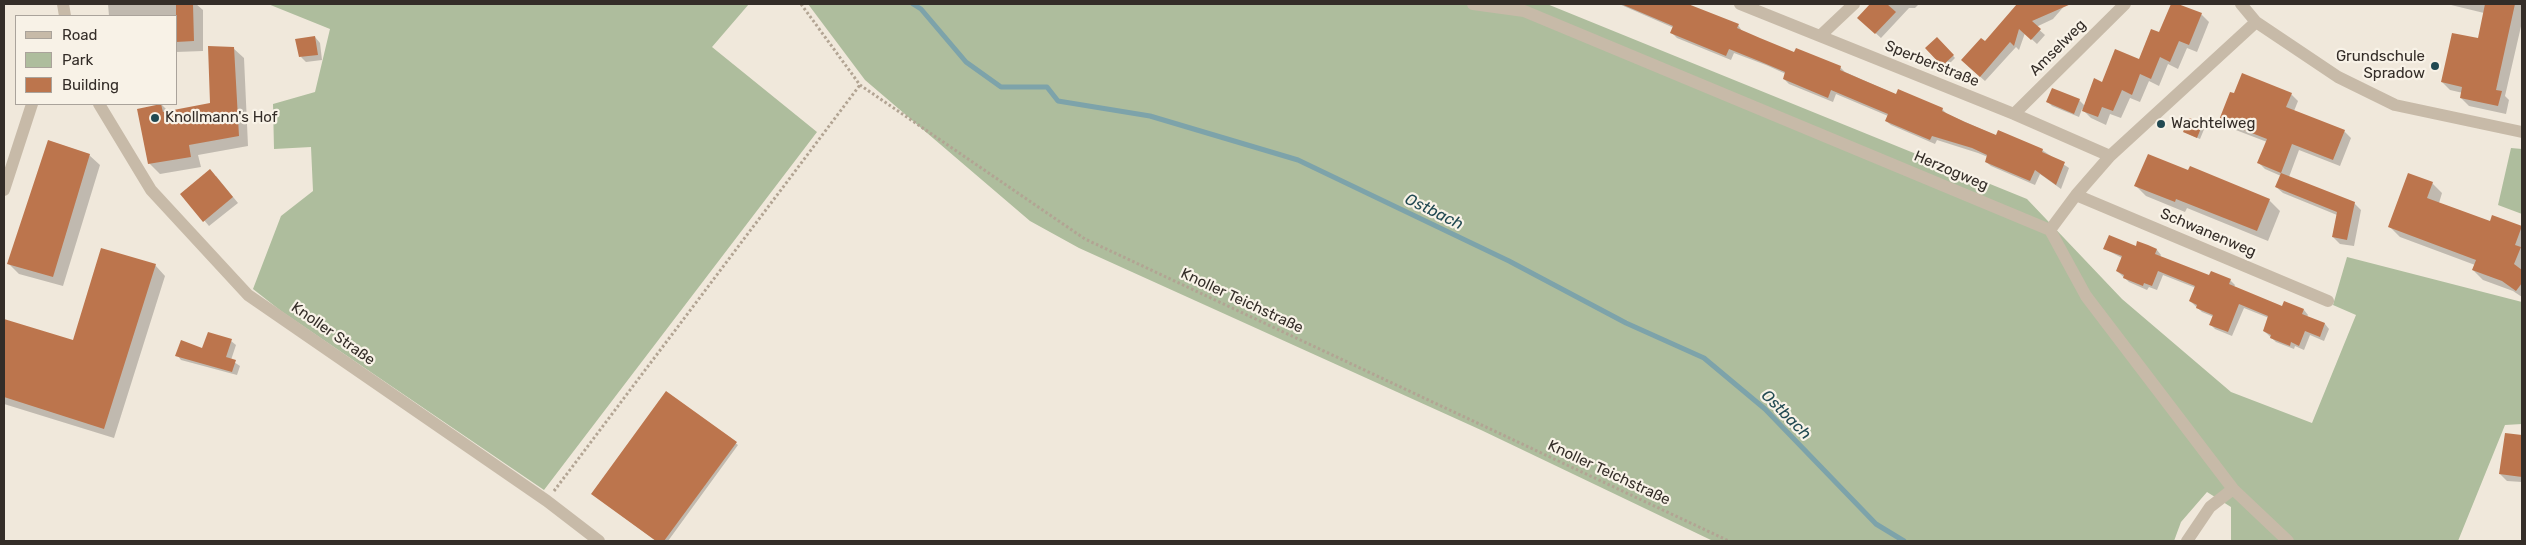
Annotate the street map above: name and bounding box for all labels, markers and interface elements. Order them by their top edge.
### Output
legend [15,15,178,105]
street label: Amselweg [2026,16,2090,80]
text: Road [62,26,98,44]
street label: Sperberstraße [1882,37,1982,91]
place label: Grundschule Spradow [2336,48,2425,83]
text: Park [62,51,93,69]
marker: Grundschule Spradow [2429,60,2441,72]
text: Building [62,76,119,94]
place label: Knollmann's Hof [165,109,278,127]
marker: Knollmann's Hof [149,112,161,124]
place label: Wachtelweg [2171,115,2255,133]
marker: Wachtelweg [2155,118,2167,130]
street label: Herzogweg [1911,147,1991,195]
water label: Ostbach [1402,190,1466,234]
street label: Schwanenweg [2157,205,2259,261]
street label: Knoller Teichstraße [1178,265,1306,337]
street label: Knoller Straße [288,299,378,369]
water label: Ostbach [1757,386,1815,444]
street label: Knoller Teichstraße [1545,437,1673,509]

